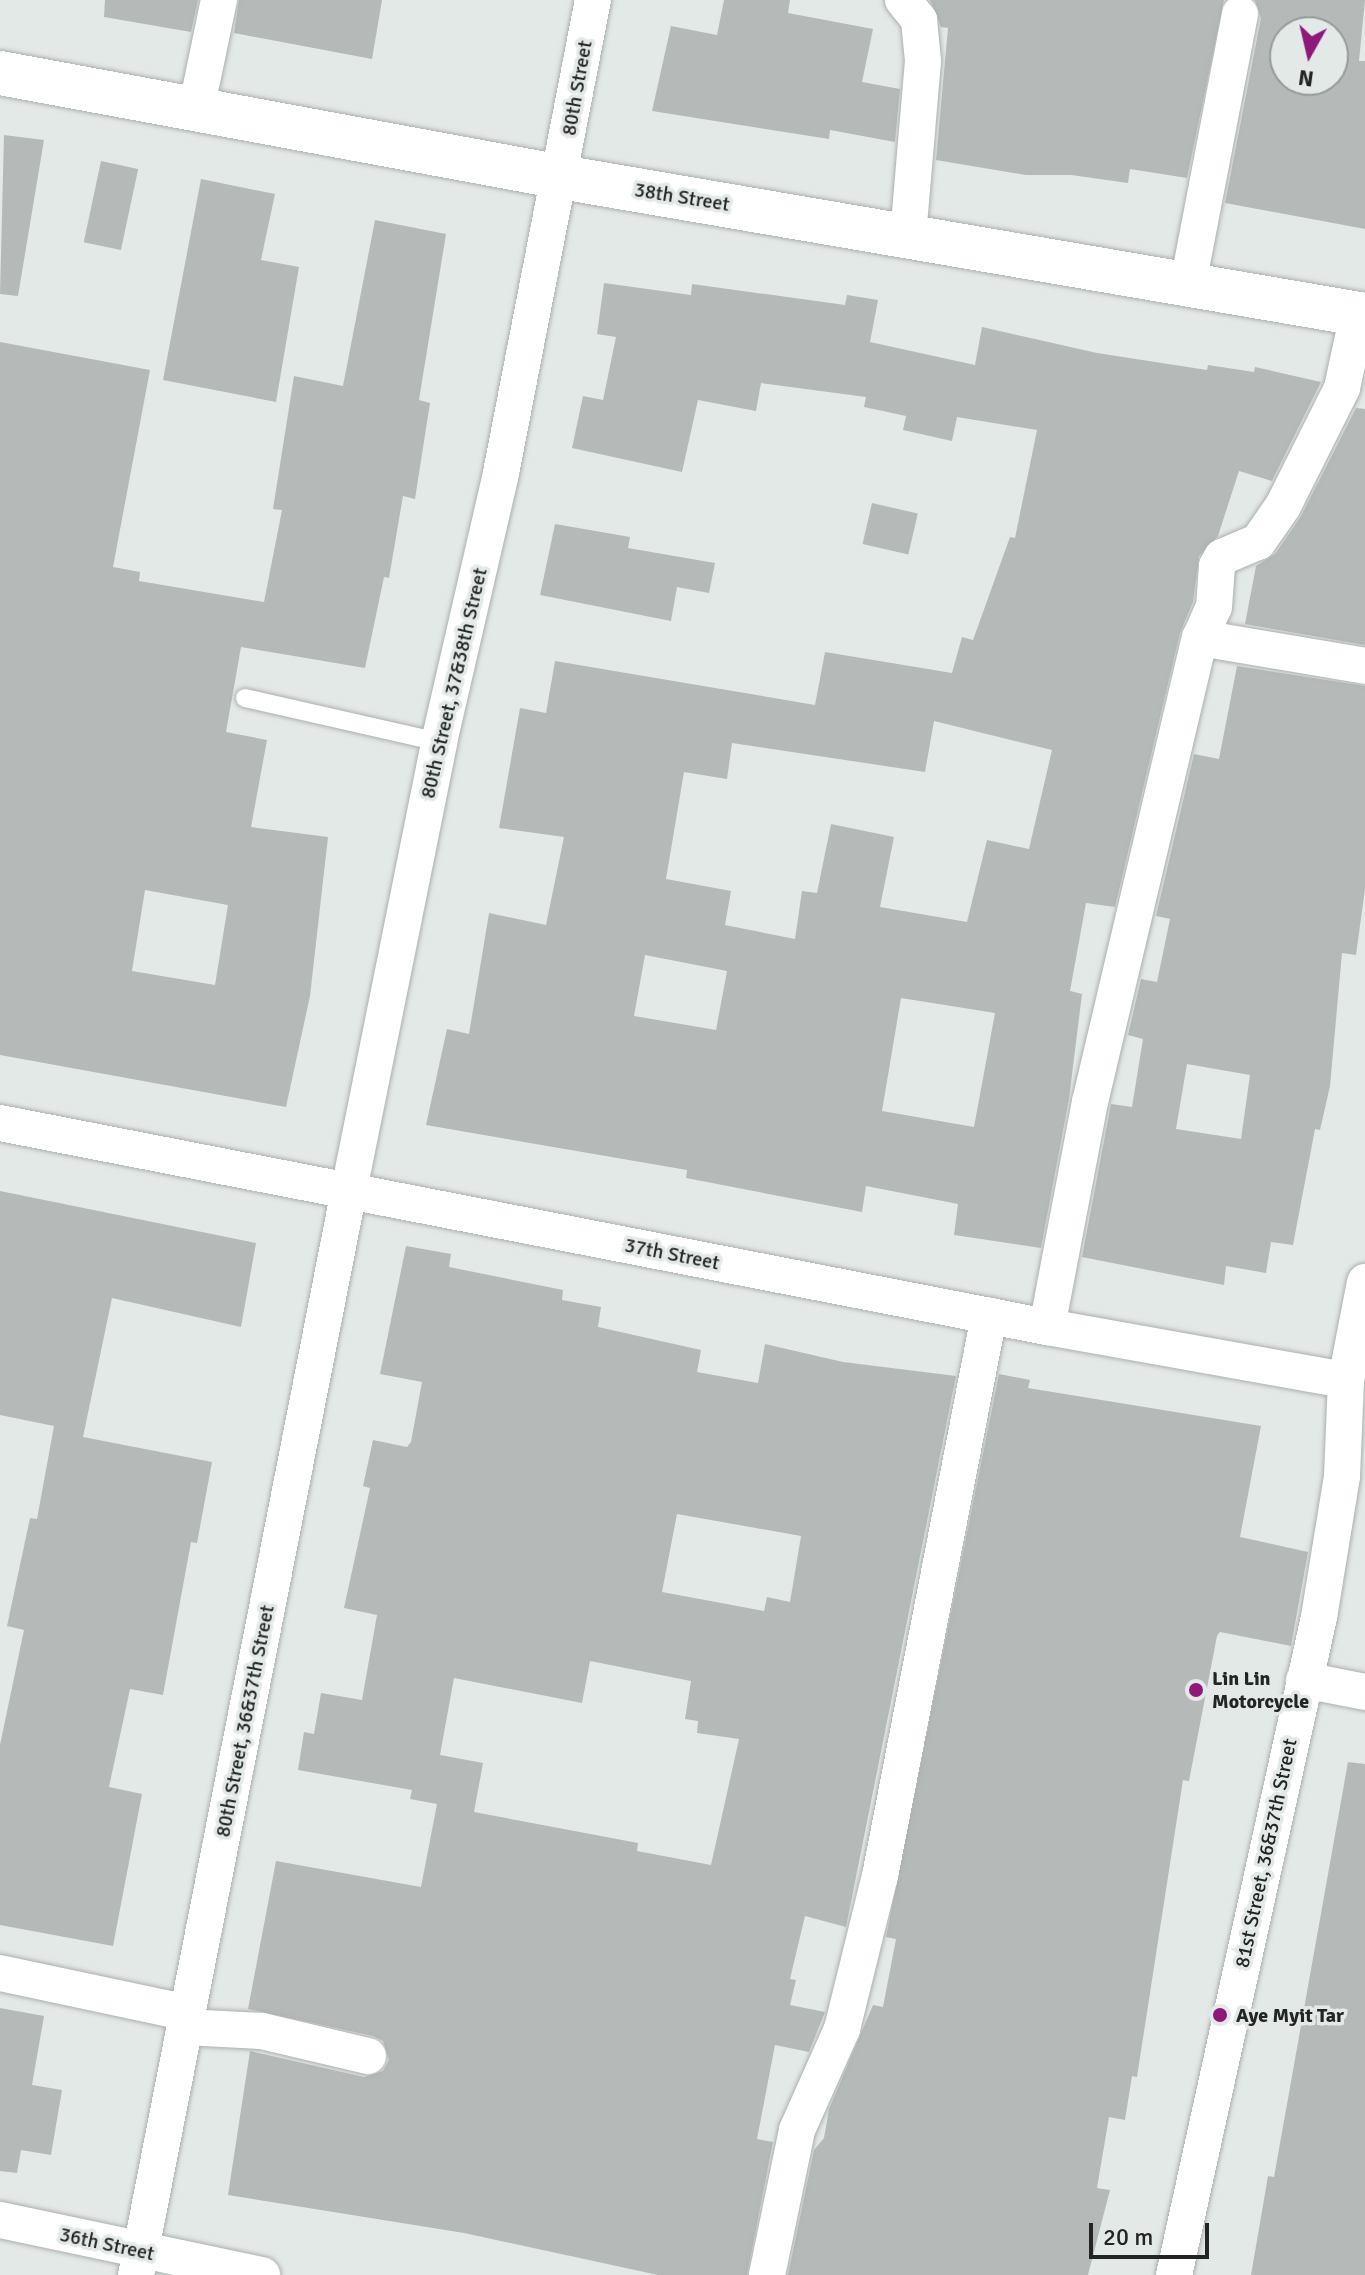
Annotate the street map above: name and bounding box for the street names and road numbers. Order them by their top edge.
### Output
street label: 80th Street [557,39,597,137]
street label: 38th Street [633,178,731,216]
street label: 80th Street, 37&38th Street [416,565,492,801]
street label: 37th Street [623,1233,721,1275]
street label: 80th Street, 36&37th Street [211,1603,279,1839]
street label: 81st Street, 36&37th Street [1230,1736,1302,1970]
street label: 36th Street [58,2222,156,2266]

